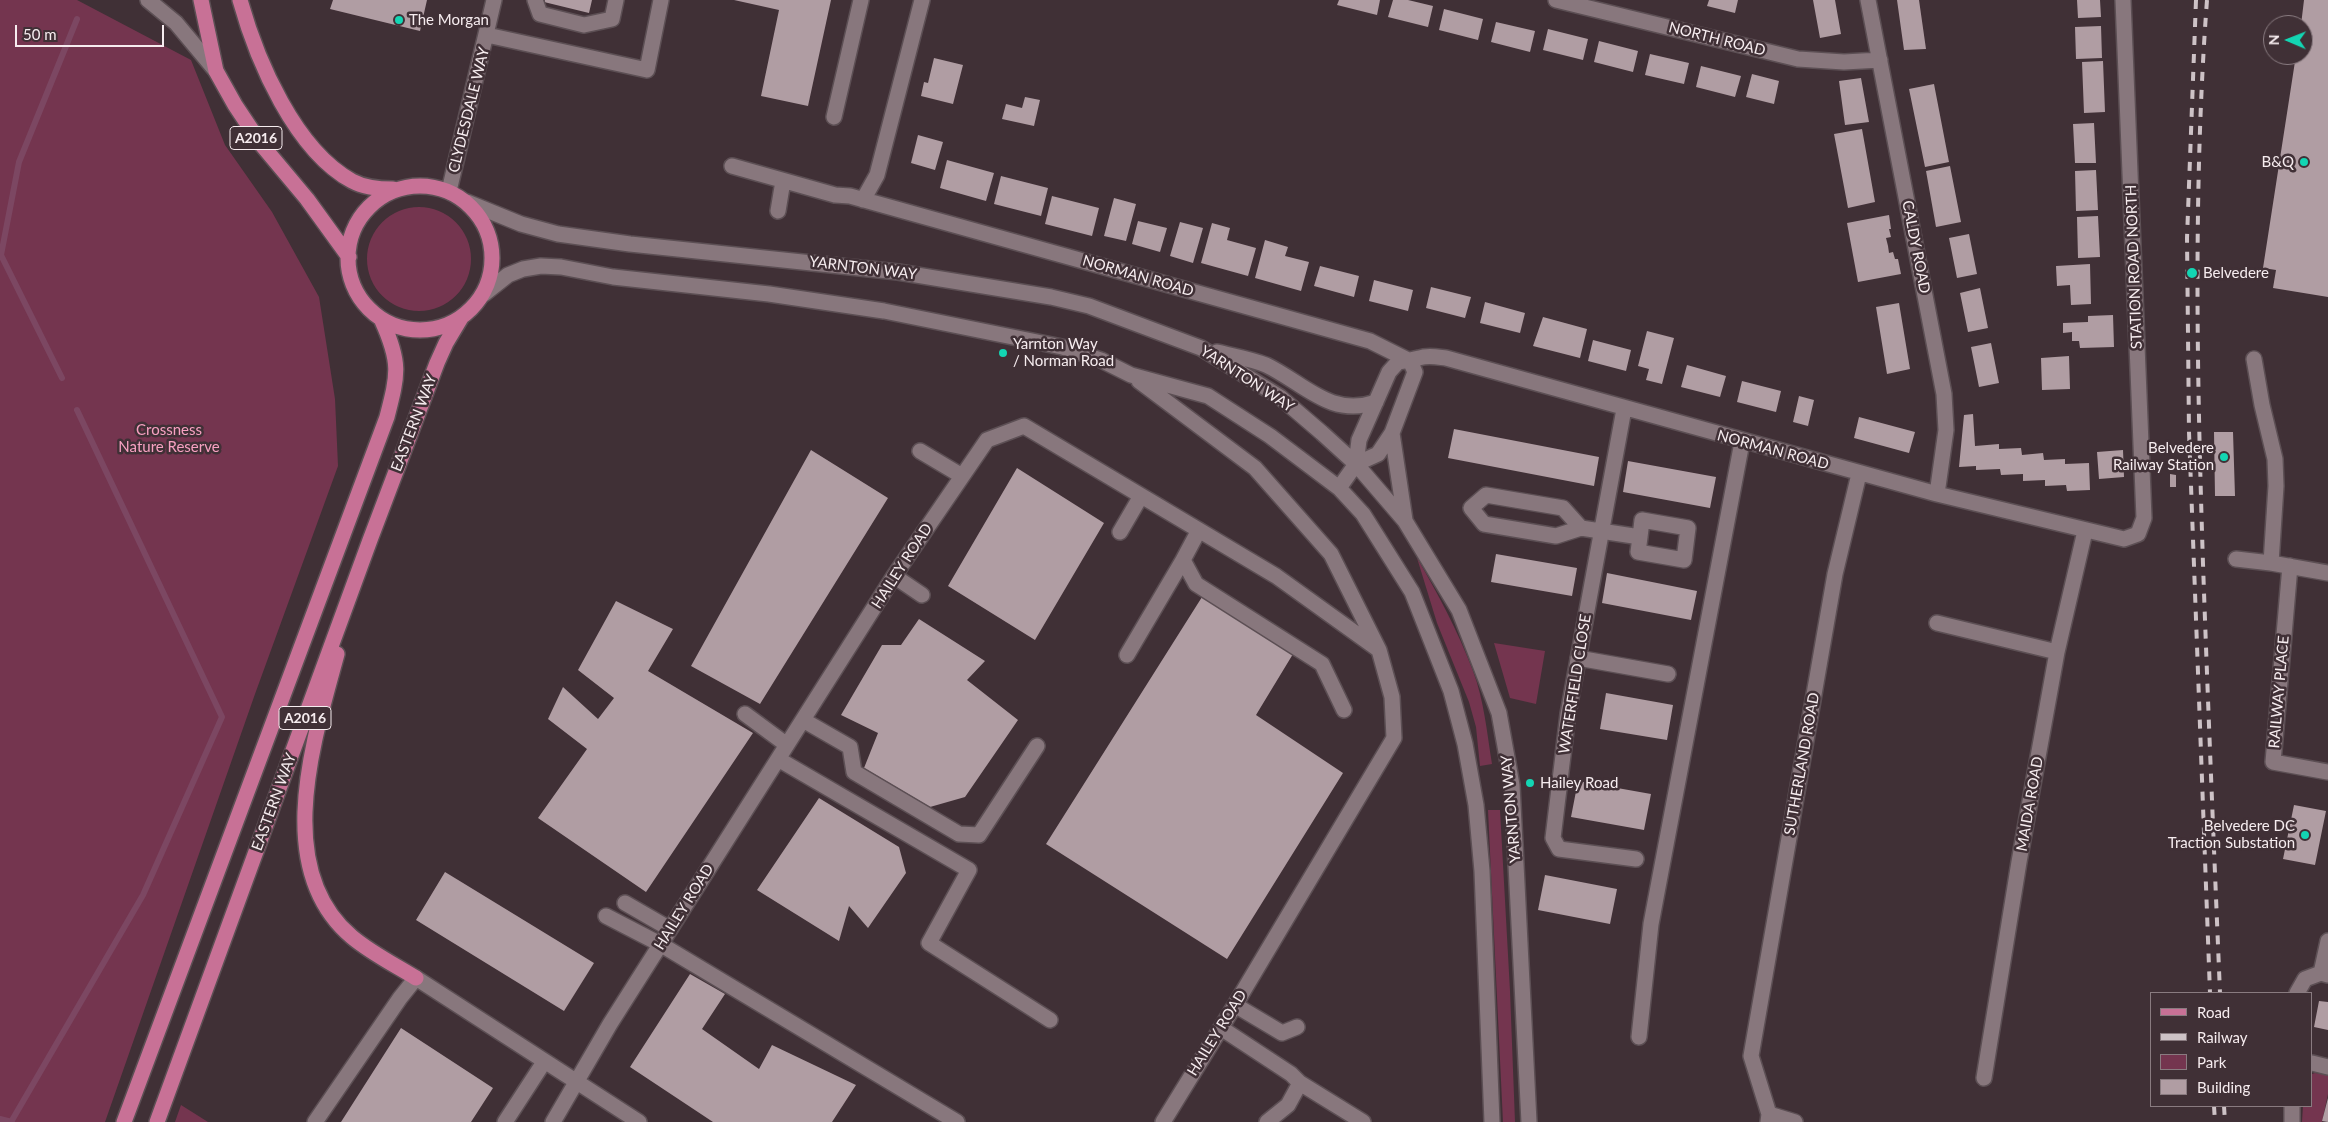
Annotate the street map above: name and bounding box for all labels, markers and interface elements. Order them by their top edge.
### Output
place label: The Morgan [409,11,489,29]
marker: The Morgan [393,14,405,26]
scale bar [18,15,166,47]
north arrow [2263,15,2313,65]
street label: NORTH ROAD [1667,18,1767,60]
text: 50 m [23,25,57,43]
text: N [2265,34,2282,45]
street label: CLYDESDALE WAY [445,45,493,175]
road number: A2016 [230,126,282,150]
place label: B&Q [2262,153,2294,171]
marker: B&Q [2298,156,2310,168]
street label: STATION ROAD NORTH [2122,184,2146,350]
street label: CALDY ROAD [1898,199,1934,295]
street label: YARNTON WAY [808,252,918,284]
street label: NORMAN ROAD [1080,252,1196,300]
place label: Belvedere [2203,264,2269,282]
marker: Belvedere [2185,266,2199,280]
place label: Yarnton Way / Norman Road [1013,335,1114,370]
street label: YARNTON WAY [1197,342,1297,416]
marker: Yarnton Way / Norman Road [997,347,1009,359]
street label: EASTERN WAY [387,372,441,474]
park label: Crossness Nature Reserve [118,421,220,456]
street label: NORMAN ROAD [1715,426,1831,474]
place label: Belvedere Railway Station [2113,439,2214,474]
marker: Belvedere Railway Station [2218,451,2230,463]
street label: HAILEY ROAD [868,520,936,612]
street label: WATERFIELD CLOSE [1555,613,1595,755]
street label: RAILWAY PLACE [2265,635,2293,749]
street label: SUTHERLAND ROAD [1781,691,1823,837]
road number: A2016 [279,706,331,730]
street label: EASTERN WAY [248,751,300,853]
street label: YARNTON WAY [1497,754,1525,864]
street label: MAIDA ROAD [2013,755,2047,853]
place label: Hailey Road [1540,774,1618,792]
marker: Hailey Road [1524,777,1536,789]
place label: Belvedere DC Traction Substation [2168,817,2295,852]
marker: Belvedere DC Traction Substation [2299,829,2311,841]
street label: HAILEY ROAD [650,861,718,953]
street label: HAILEY ROAD [1183,987,1251,1079]
legend [2150,992,2313,1107]
text: Road [2197,1003,2230,1021]
text: Railway [2197,1028,2248,1046]
text: Park [2197,1053,2226,1071]
text: Building [2197,1078,2250,1096]

